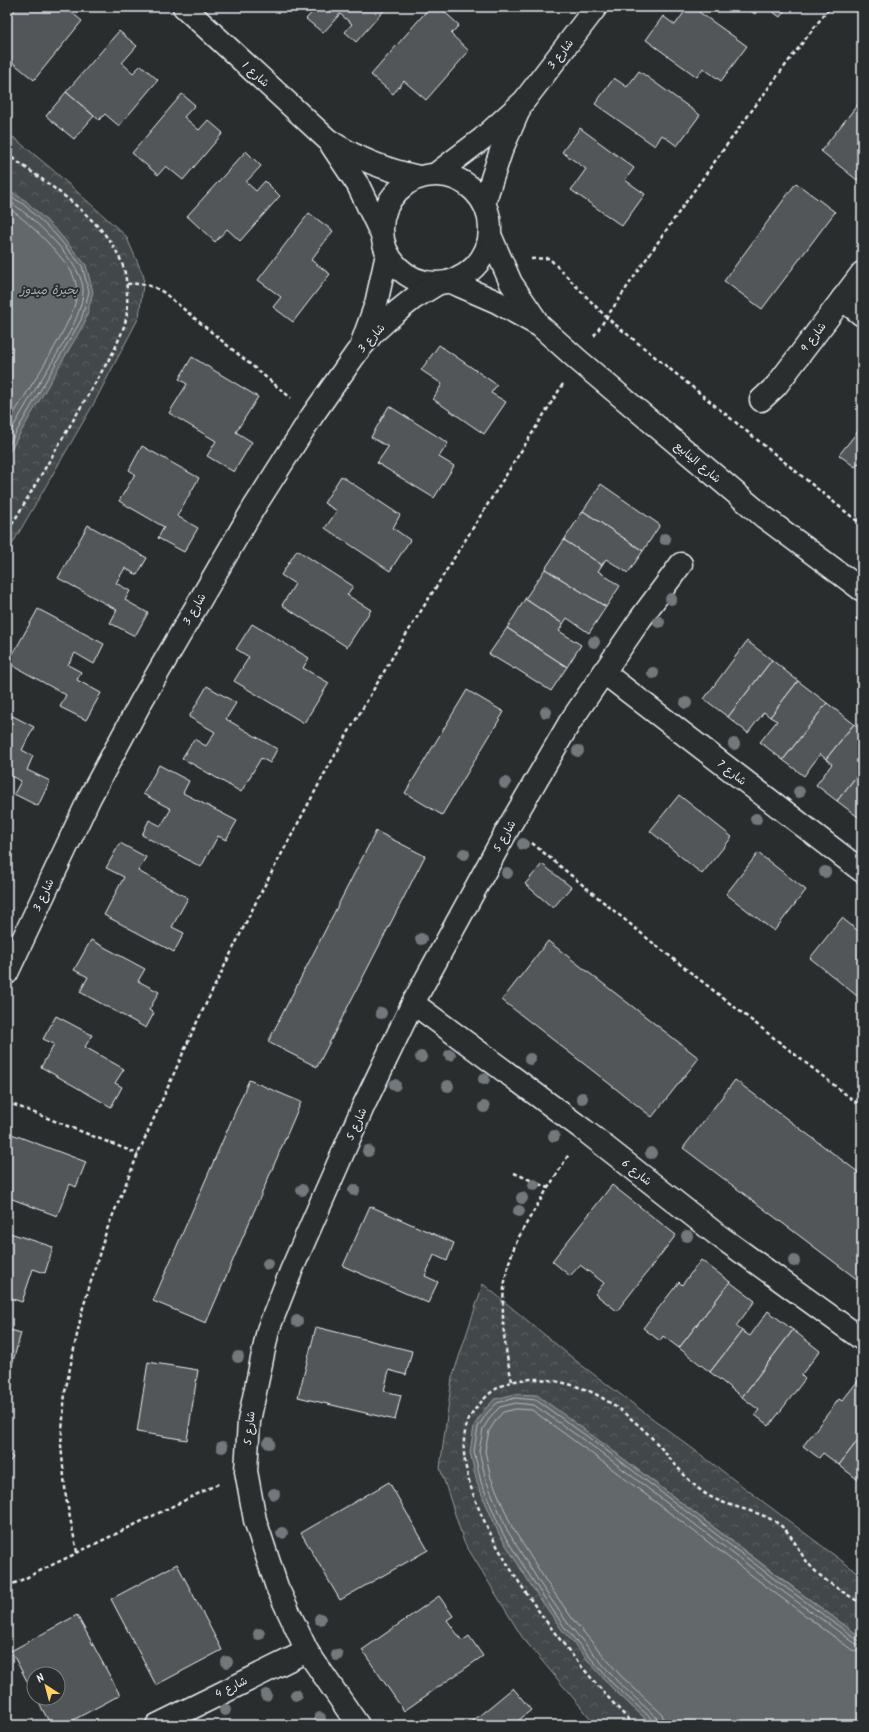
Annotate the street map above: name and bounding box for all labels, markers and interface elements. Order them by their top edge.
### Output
street label: شارع 3 [543,35,579,74]
street label: شارع 1 [238,57,273,92]
water label: بحيرة ميدوز [18,281,78,300]
street label: شارع 9 [797,319,831,356]
street label: شارع 3 [354,320,390,358]
street label: شارع الينابيع [670,438,725,488]
street label: شارع 3 [178,590,211,629]
street label: شارع 7 [713,755,750,790]
street label: شارع 5 [489,817,521,856]
street label: شارع 3 [28,876,59,915]
street label: شارع 5 [342,1105,372,1144]
street label: شارع 6 [617,1155,655,1190]
street label: شارع 5 [239,1410,261,1446]
north arrow [26,1666,66,1706]
text: N [33,1669,49,1688]
street label: شارع 4 [212,1672,251,1704]

